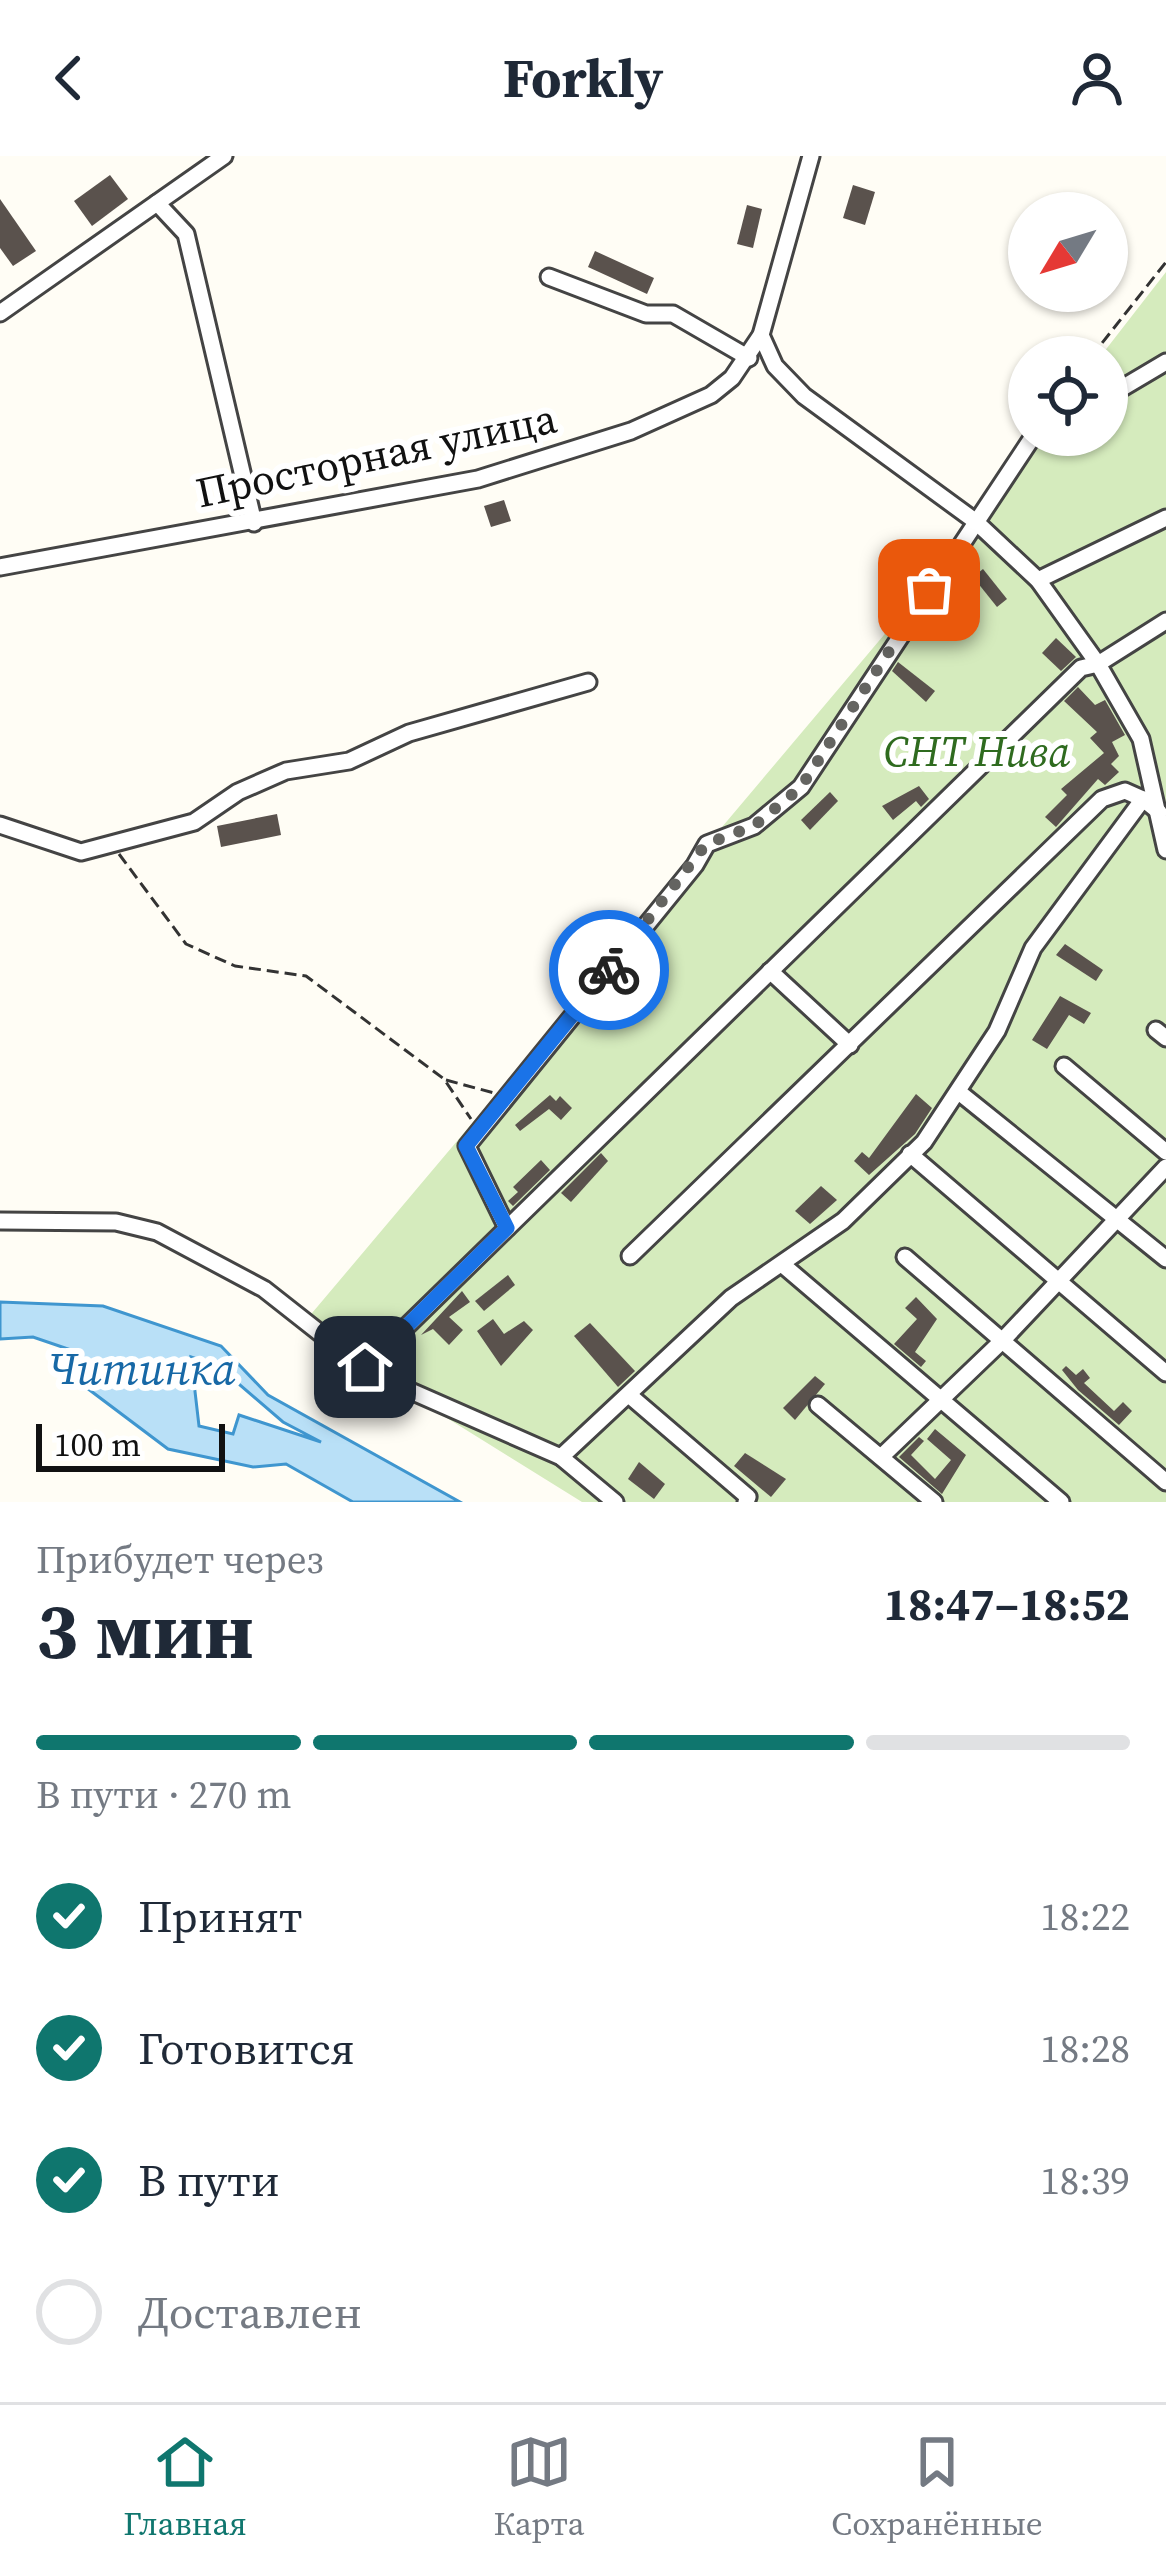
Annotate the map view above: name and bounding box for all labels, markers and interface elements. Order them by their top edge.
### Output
text: Forkly [503,41,663,115]
icon: back [36,45,102,111]
icon: person [1064,45,1130,111]
north arrow [1008,192,1128,312]
map controls [1008,192,1128,456]
button: locate [1008,336,1128,456]
street label: Просторная улица [191,388,562,522]
pin [878,539,980,641]
icon: bag [896,557,962,623]
park label: СНТ Нива [884,722,1070,780]
courier [549,910,669,1030]
icon: bike [576,937,642,1003]
pin [314,1316,416,1418]
icon: home [332,1334,398,1400]
water label: Читинка [48,1337,236,1399]
scale bar [36,1418,225,1471]
text: 100 m [54,1422,141,1467]
text: Прибудет через [36,1533,324,1586]
text: 18:47–18:52 [884,1573,1130,1635]
text: 3 мин [36,1577,254,1684]
text: В пути · 270 m [36,1768,292,1821]
icon: check [36,1883,102,1949]
text: Принят [138,1885,303,1947]
text: 18:22 [1040,1890,1130,1943]
icon: check [36,2015,102,2081]
text: Готовится [138,2017,355,2079]
text: 18:28 [1040,2022,1130,2075]
icon: check [36,2147,102,2213]
text: В пути [138,2149,280,2211]
text: 18:39 [1040,2154,1130,2207]
text: Доставлен [138,2281,362,2343]
tab: Главная [123,2429,247,2546]
tab: Карта [494,2429,585,2546]
tab: Сохранённые [831,2429,1043,2546]

